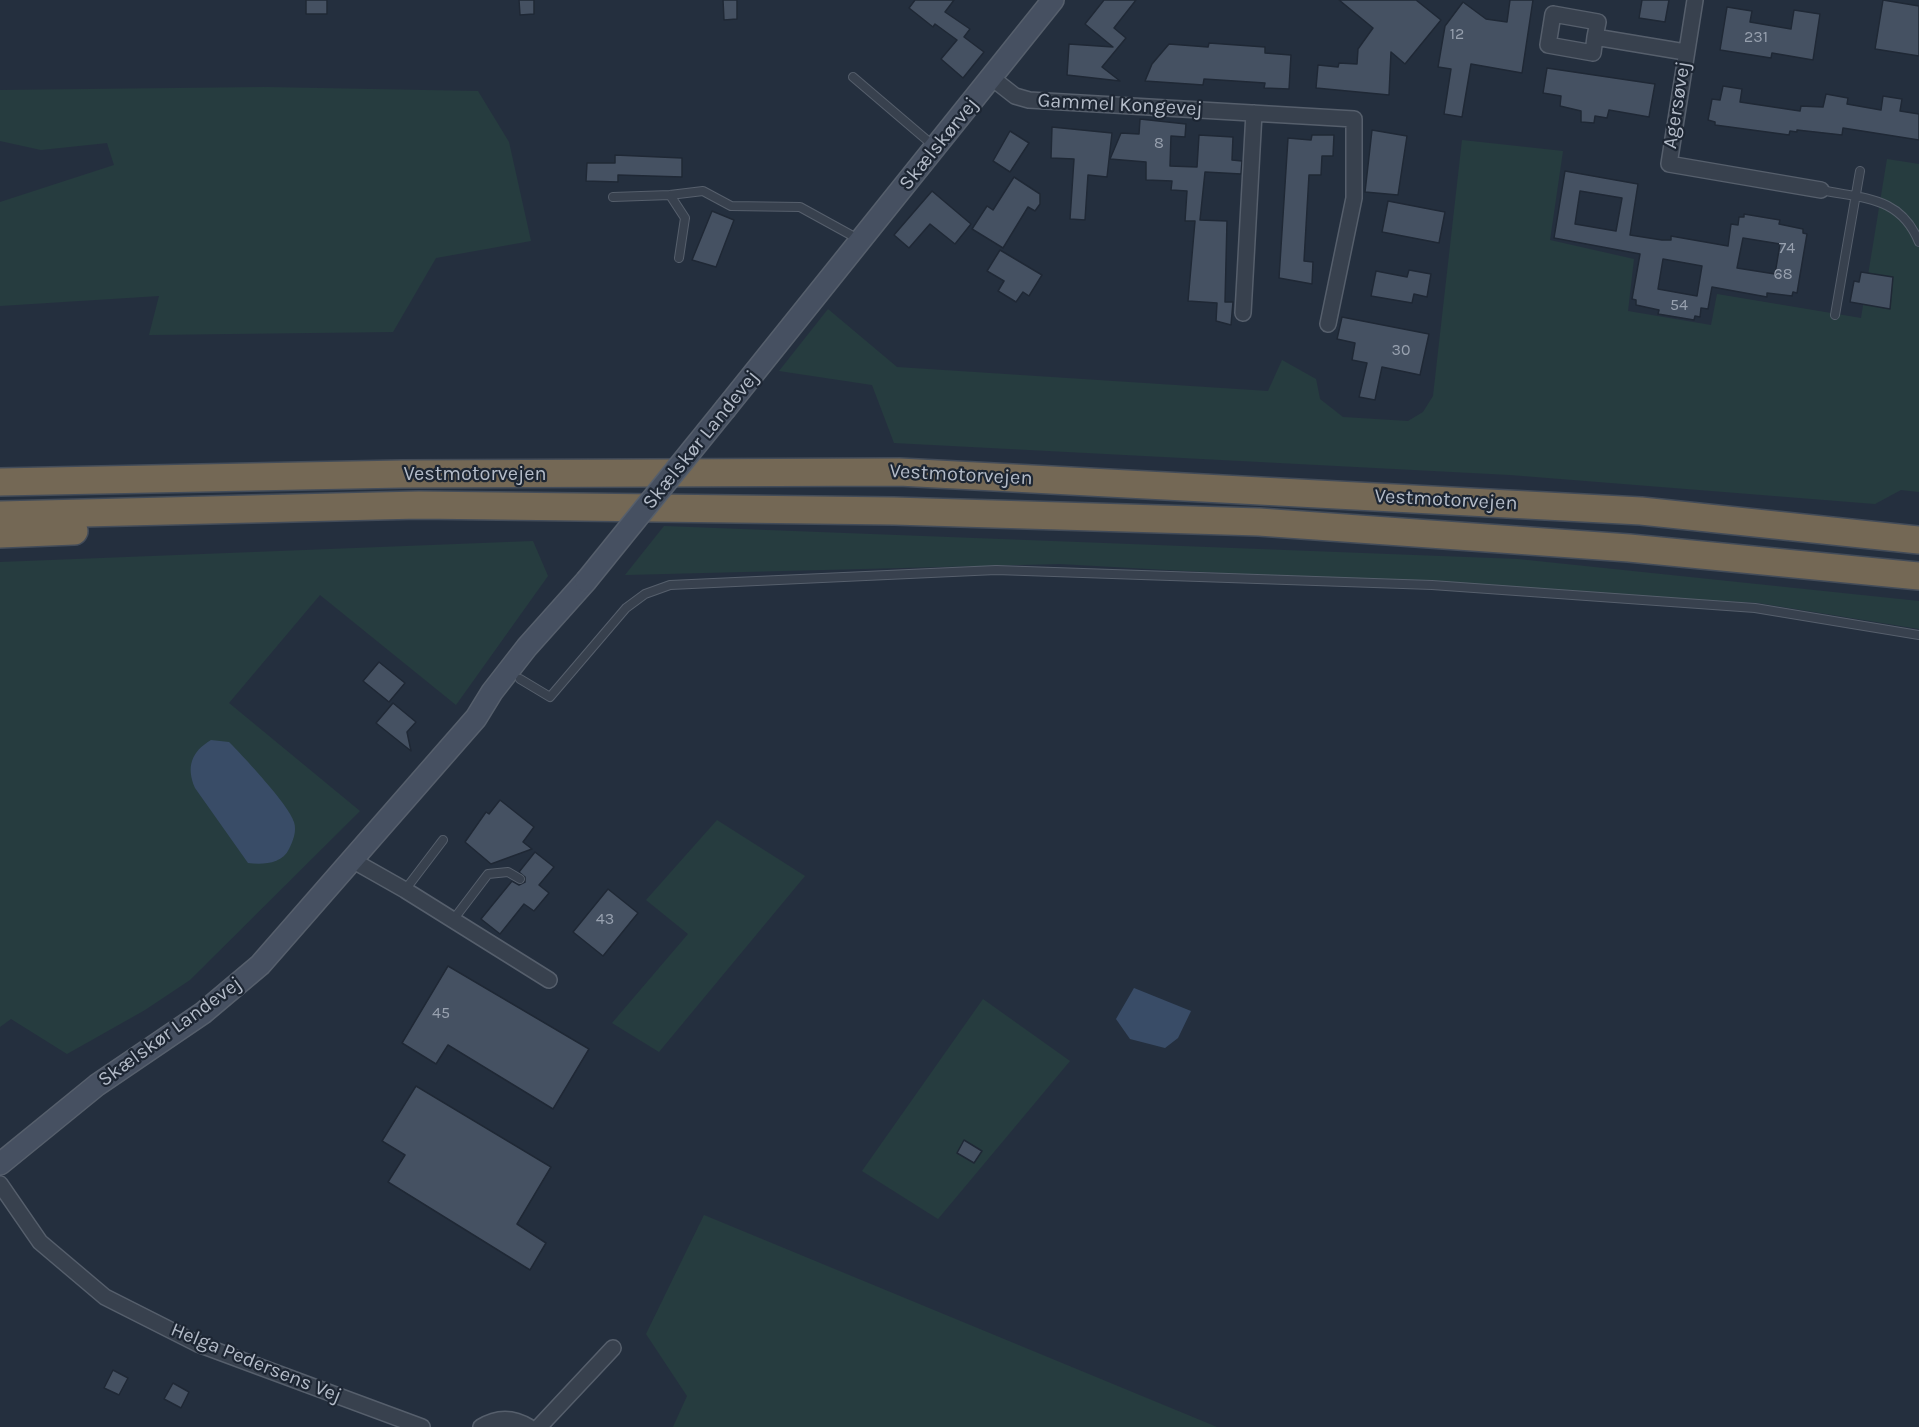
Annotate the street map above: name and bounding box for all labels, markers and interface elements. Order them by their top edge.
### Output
house number: 12 [1450,24,1464,44]
house number: 231 [1744,27,1768,47]
street label: Agersøvej [1658,60,1696,150]
street label: Gammel Kongevej [1037,89,1203,121]
street label: Skælskørvej [894,93,984,195]
house number: 8 [1154,133,1164,153]
house number: 74 [1779,238,1795,258]
house number: 68 [1774,264,1792,284]
house number: 54 [1670,295,1688,315]
house number: 30 [1392,340,1410,360]
street label: Skælskør Landevej [638,366,764,514]
street label: Vestmotorvejen [889,459,1033,491]
street label: Vestmotorvejen [403,462,547,486]
street label: Vestmotorvejen [1374,484,1518,516]
house number: 43 [596,909,614,929]
street label: Skælskør Landevej [93,972,247,1092]
house number: 45 [432,1003,450,1023]
street label: Helga Pedersens Vej [167,1318,345,1408]

